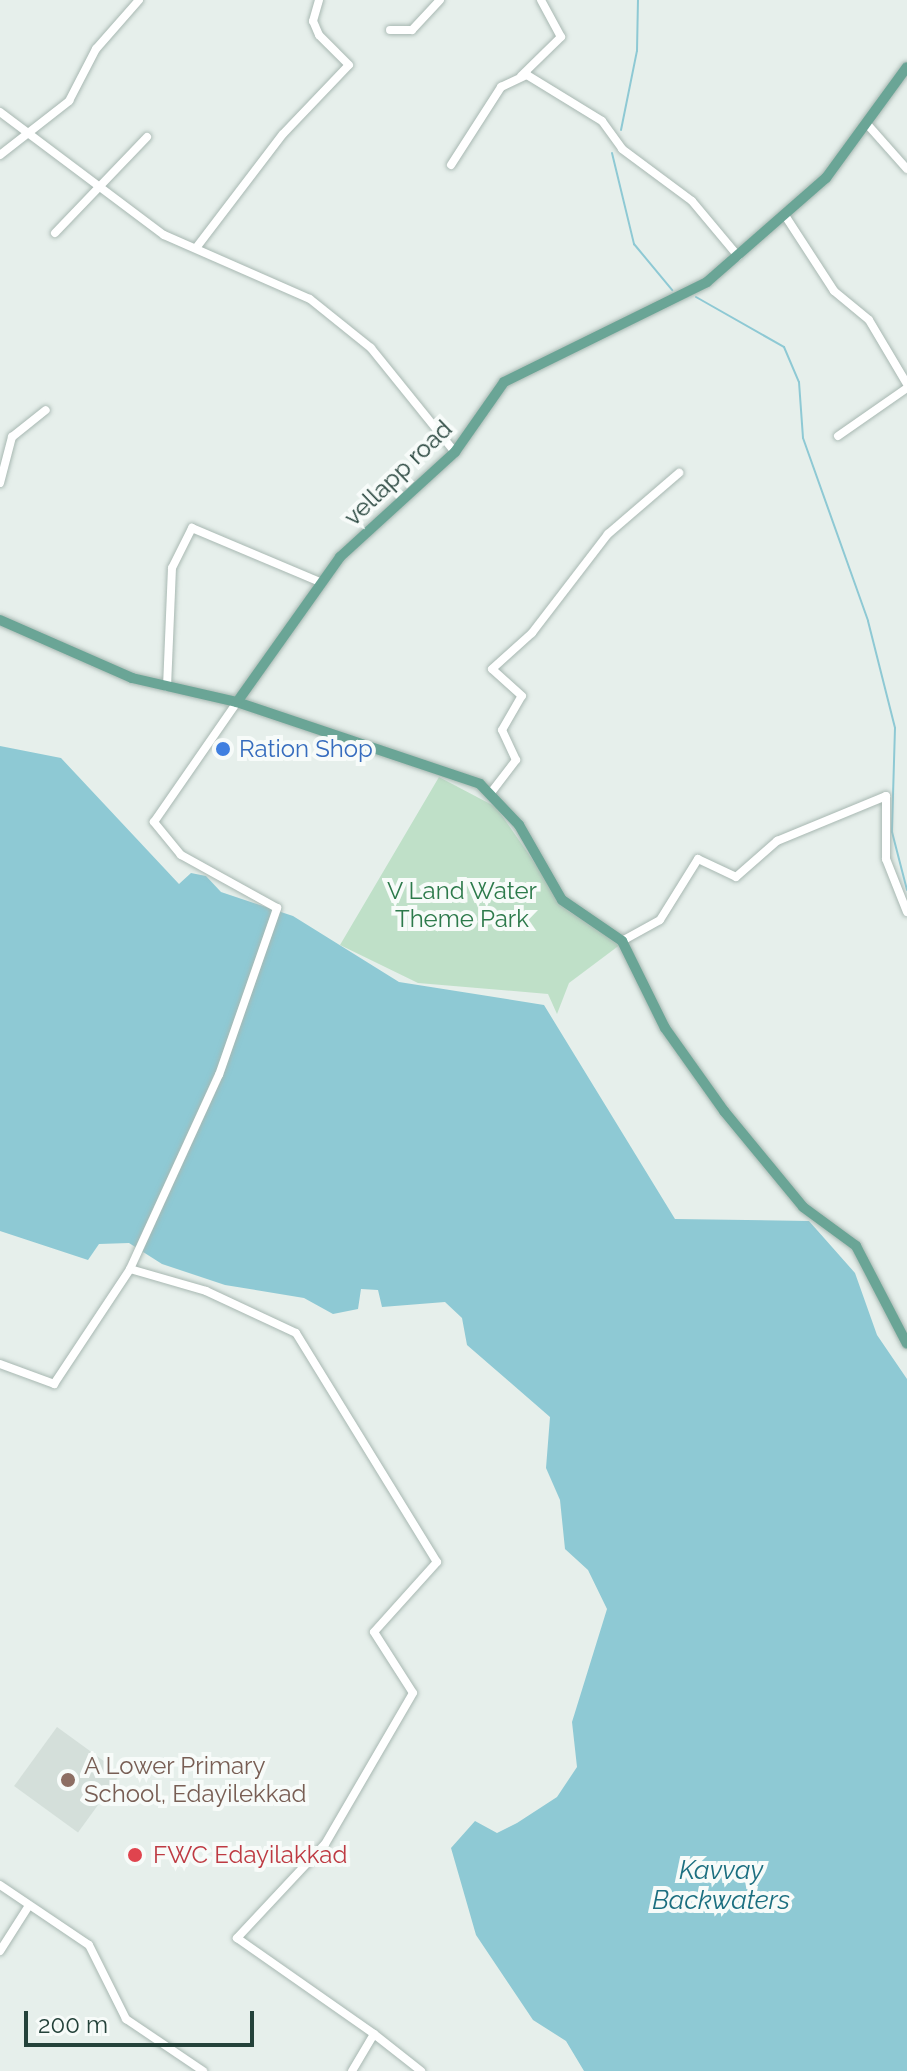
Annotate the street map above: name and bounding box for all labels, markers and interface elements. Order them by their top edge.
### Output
street label: vellapp road [338,414,458,532]
place label: Ration Shop [239,735,373,763]
marker: Ration Shop [214,740,232,758]
park label: V Land Water Theme Park [386,877,538,933]
place label: A Lower Primary School, Edayilekkad [84,1752,306,1808]
marker: A Lower Primary School, Edayilekkad [59,1771,77,1789]
place label: FWC Edayilakkad [153,1841,347,1869]
marker: FWC Edayilakkad [124,1844,146,1866]
water label: Kavvay Backwaters [652,1855,790,1916]
scale bar [28,1995,258,2045]
text: 200 m [38,2010,108,2039]

